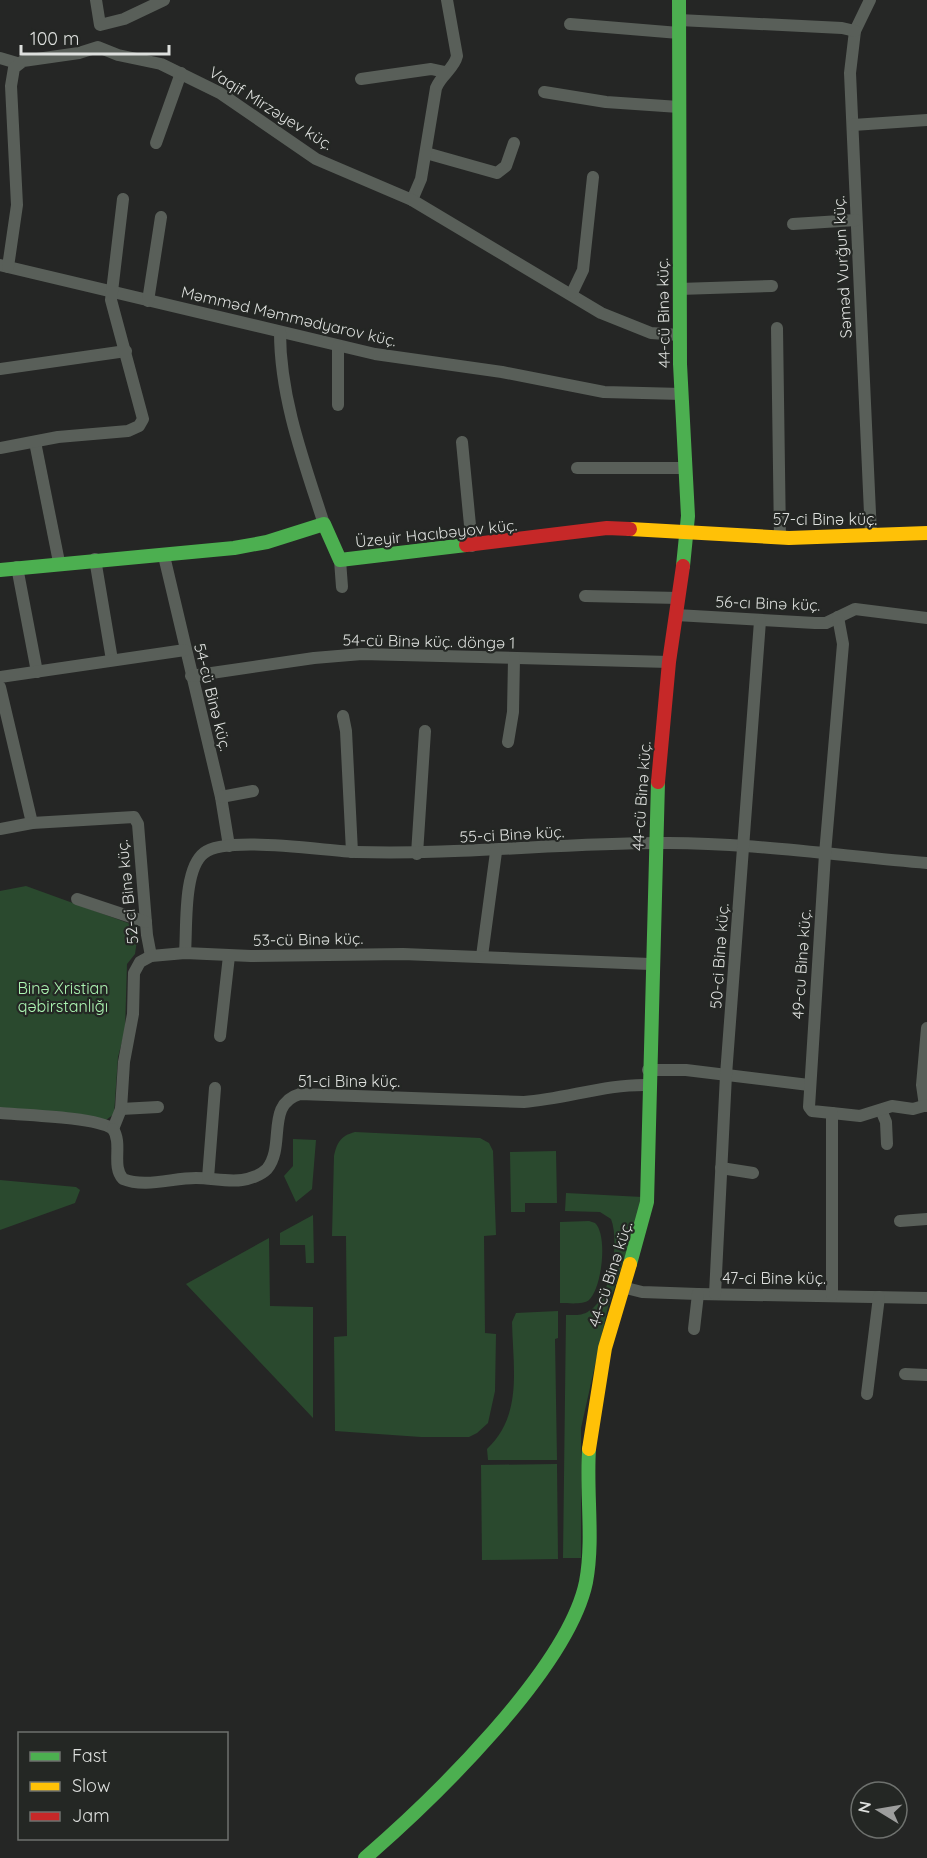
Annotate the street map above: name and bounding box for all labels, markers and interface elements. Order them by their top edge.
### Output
scale bar [21,18,170,56]
text: 100 m [30,27,79,50]
street label: Vaqif Mirzəyev küç. [205,62,337,154]
street label: Səməd Vurğun küç. [828,195,856,339]
street label: 44-cü Binə küç. [652,258,674,368]
street label: Məmməd Məmmədyarov küç. [179,281,399,351]
street label: 57-ci Binə küç. [773,509,877,529]
street label: Üzeyir Hacıbəyov küç. [354,515,518,551]
street label: 56-cı Binə küç. [715,591,821,615]
street label: 54-cü Binə küç. döngə 1 [342,629,516,653]
street label: 54-cü Binə küç. [190,641,236,753]
street label: 44-cü Binə küç. [627,740,655,852]
street label: 55-ci Binə küç. [459,821,565,847]
street label: 52-ci Binə küç. [112,839,142,945]
street label: 50-ci Binə küç. [705,902,733,1009]
street label: 49-cu Binə küç. [787,908,815,1020]
street label: 53-cü Binə küç. [253,928,363,950]
park label: Binə Xristian qəbirstanlığı [17,978,109,1016]
street label: 51-ci Binə küç. [298,1071,400,1091]
street label: 44-cü Binə küç. [583,1218,637,1329]
street label: 47-ci Binə küç. [722,1268,826,1288]
legend [18,1732,228,1840]
text: Fast [72,1744,107,1767]
text: Slow [72,1774,110,1797]
north arrow [849,1780,909,1840]
text: N [853,1799,875,1815]
text: Jam [72,1804,110,1827]

